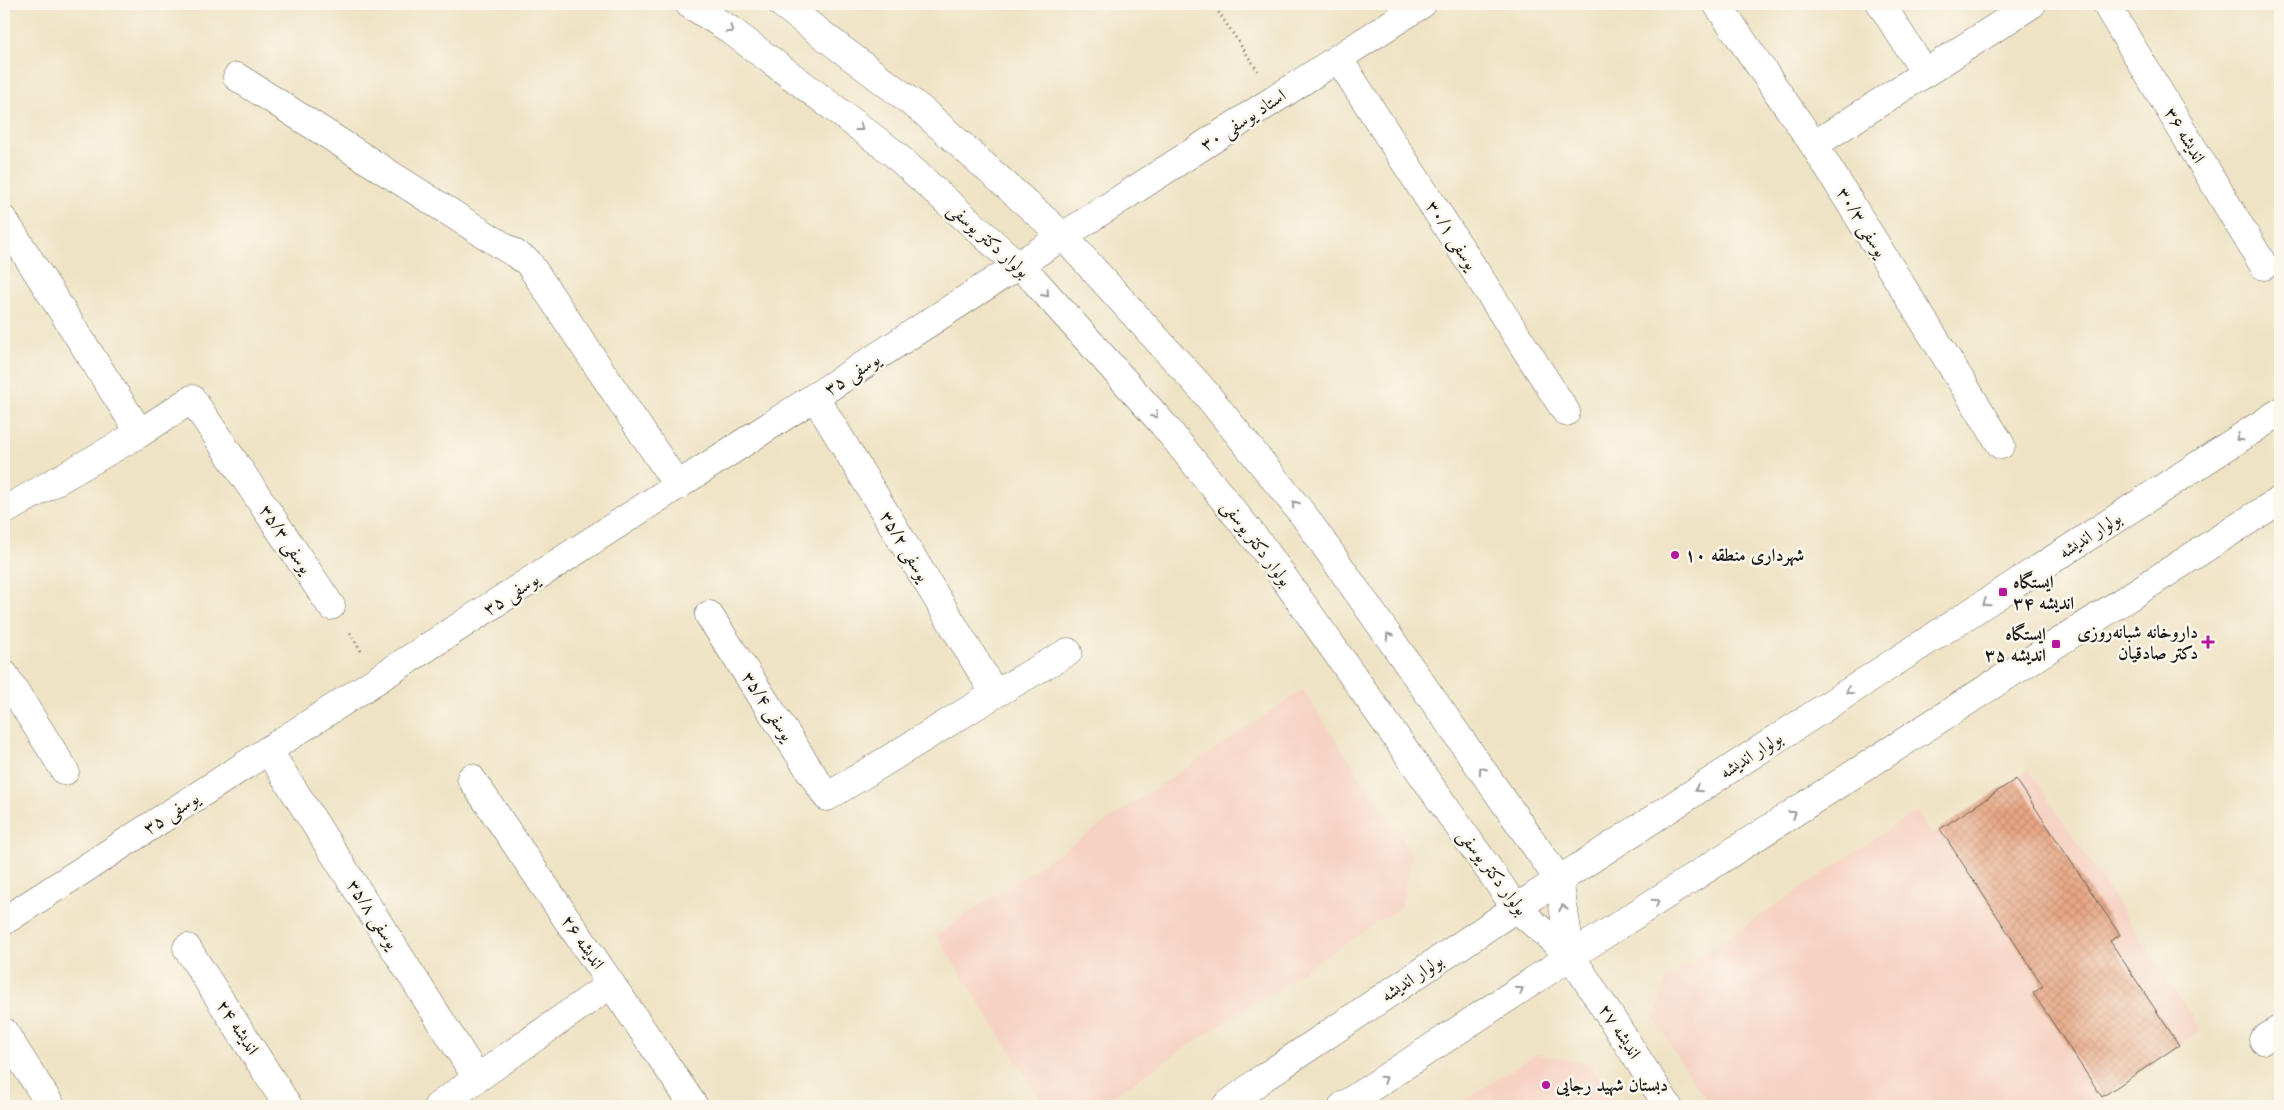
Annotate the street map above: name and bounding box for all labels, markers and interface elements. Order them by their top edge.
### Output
one-way arrow [724,24,734,33]
street label: استاد یوسفی ۳۰ [1196,83,1291,157]
street label: اندیشه ۳۶ [2158,103,2211,168]
one-way arrow [854,122,863,130]
street label: یوسفی ۳۰/۳ [1830,182,1894,263]
street label: یوسفی ۳۰/۱ [1420,196,1484,276]
street label: بولوار دکتر یوسفی [942,197,1035,284]
one-way arrow [1041,289,1050,298]
street label: یوسفی ۳۵ [819,346,886,402]
one-way arrow [1149,409,1158,418]
one-way arrow [2236,432,2245,442]
street label: بولوار دکتر یوسفی [1216,495,1297,592]
street label: یوسفی ۳۵/۳ [253,500,319,580]
one-way arrow [1291,501,1300,510]
street label: یوسفی ۳۵/۲ [874,506,936,588]
street label: بولوار اندیشه [2054,506,2126,565]
place label: شهرداری منطقه ۱۰ [1685,543,1804,568]
marker: شهرداری منطقه ۱۰ [1669,549,1681,561]
street label: یوسفی ۳۵ [478,566,545,622]
place label: ایستگاه اندیشه ۳۴ [2013,570,2074,616]
marker: ایستگاه اندیشه ۳۴ [1997,586,2009,598]
one-way arrow [1982,597,1991,606]
place label: داروخانه شبانه‌روزی دکتر صادقیان [2077,620,2198,666]
place label: ایستگاه اندیشه ۳۵ [1985,622,2046,668]
one-way arrow [1386,633,1395,642]
marker: داروخانه شبانه‌روزی دکتر صادقیان [2202,636,2214,648]
marker: ایستگاه اندیشه ۳۵ [2050,638,2062,650]
street label: یوسفی ۳۵/۴ [736,667,800,747]
one-way arrow [1846,685,1855,695]
street label: بولوار اندیشه [1715,726,1787,785]
one-way arrow [1479,766,1488,776]
one-way arrow [1695,783,1704,793]
street label: یوسفی ۳۵ [138,785,205,841]
one-way arrow [1787,810,1796,820]
street label: بولوار دکتر یوسفی [1452,824,1533,921]
street label: یوسفی ۳۵/۸ [341,875,405,955]
one-way arrow [1651,898,1660,908]
one-way arrow [1559,904,1569,912]
street label: اندیشه ۲۶ [555,910,610,975]
street label: بولوار اندیشه [1376,948,1448,1008]
one-way arrow [1514,987,1524,996]
street label: اندیشه ۲۴ [210,995,265,1060]
street label: اندیشه ۲۷ [1592,999,1647,1064]
place label: دبستان شهید رجایی [1555,1073,1668,1098]
one-way arrow [1379,1076,1388,1086]
marker: دبستان شهید رجایی [1540,1079,1552,1091]

